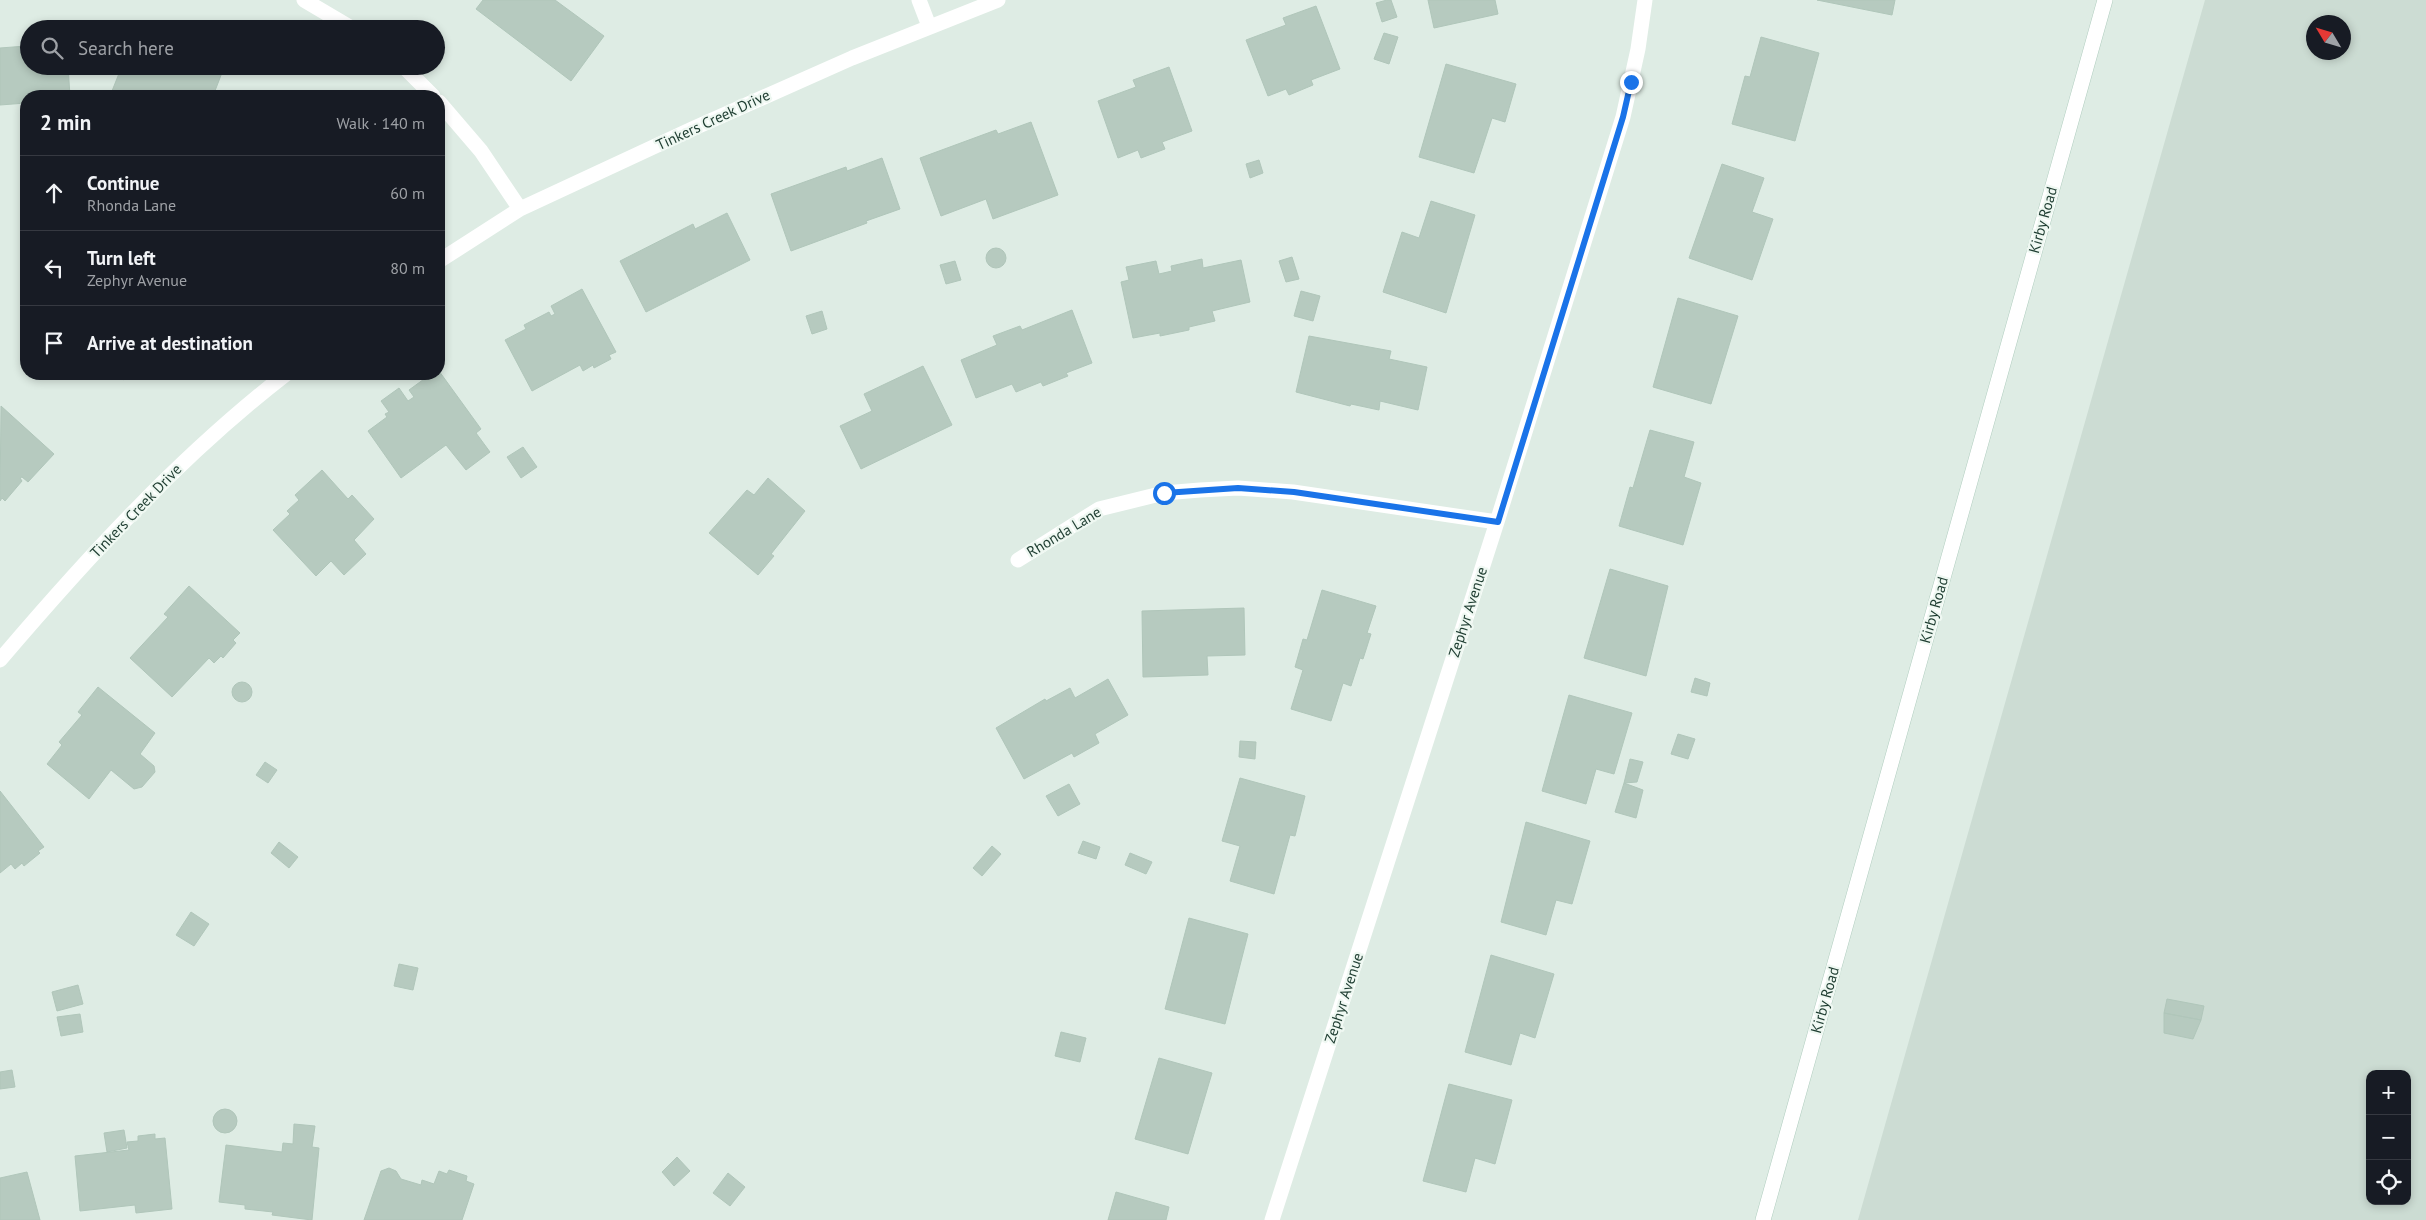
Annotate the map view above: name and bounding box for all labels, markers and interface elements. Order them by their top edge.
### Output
north arrow [2306,15,2351,60]
search box [20,20,445,75]
icon: search [38,34,66,62]
text: Search here [78,36,174,60]
route end [1620,71,1643,94]
street label: Tinkers Creek Drive [653,85,773,154]
text: 2 min [40,109,91,136]
text: Walk · 140 m [336,113,425,133]
text: Continue [87,171,159,195]
icon: ahead [40,179,68,207]
text: 60 m [390,183,425,203]
street label: Kirby Road [2024,184,2061,255]
text: Rhonda Lane [87,195,176,215]
text: Turn left [87,246,156,270]
icon: left [40,254,68,282]
text: 80 m [390,258,425,278]
text: Zephyr Avenue [87,270,187,290]
icon: arrive [40,329,68,357]
text: Arrive at destination [87,331,253,355]
street label: Tinkers Creek Drive [86,460,185,562]
route start [1153,482,1176,505]
street label: Rhonda Lane [1023,502,1104,561]
street label: Zephyr Avenue [1444,564,1491,659]
street label: Kirby Road [1915,574,1952,645]
street label: Zephyr Avenue [1320,950,1367,1045]
street label: Kirby Road [1806,964,1843,1035]
map controls [2366,1070,2411,1205]
button: + [2366,1070,2411,1115]
button: − [2366,1115,2411,1160]
button: locate [2366,1160,2411,1205]

